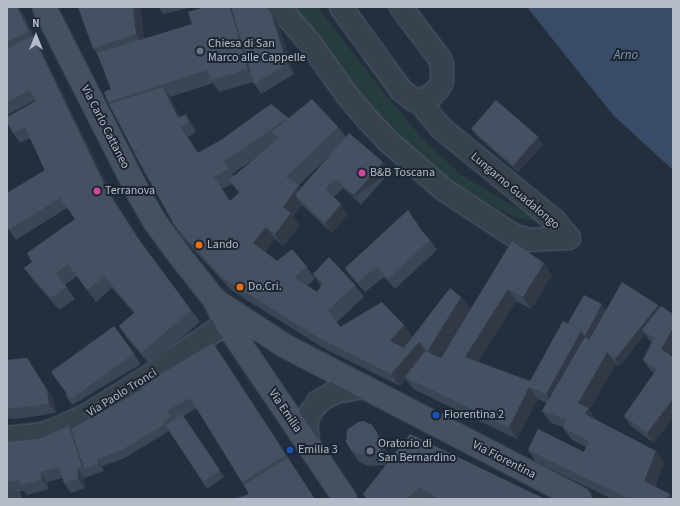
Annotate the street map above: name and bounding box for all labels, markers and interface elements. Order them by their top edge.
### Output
north arrow [16,16,56,56]
text: N [32,16,40,31]
place label: Chiesa di San Marco alle Cappelle [208,37,306,65]
marker: Chiesa di San Marco alle Cappelle [195,46,205,56]
water label: Arno [614,47,638,63]
street label: Via Carlo Cattaneo [78,83,132,171]
street label: Lungarno Guadalongo [468,150,562,232]
place label: B&B Toscana [370,166,435,180]
marker: B&B Toscana [357,168,367,178]
place label: Terranova [105,184,155,198]
marker: Terranova [92,186,102,196]
place label: Lando [207,238,239,252]
marker: Lando [194,240,204,250]
place label: Do.Cri. [248,280,282,294]
marker: Do.Cri. [235,282,245,292]
street label: Via Paolo Tronci [84,366,160,420]
street label: Via Emilia [265,387,305,435]
place label: Fiorentina 2 [444,408,504,422]
marker: Fiorentina 2 [431,410,441,420]
place label: Oratorio di San Bernardino [378,437,456,465]
street label: Via Fiorentina [470,438,538,482]
place label: Emilia 3 [298,443,338,457]
marker: Emilia 3 [285,445,295,455]
marker: Oratorio di San Bernardino [365,446,375,456]

